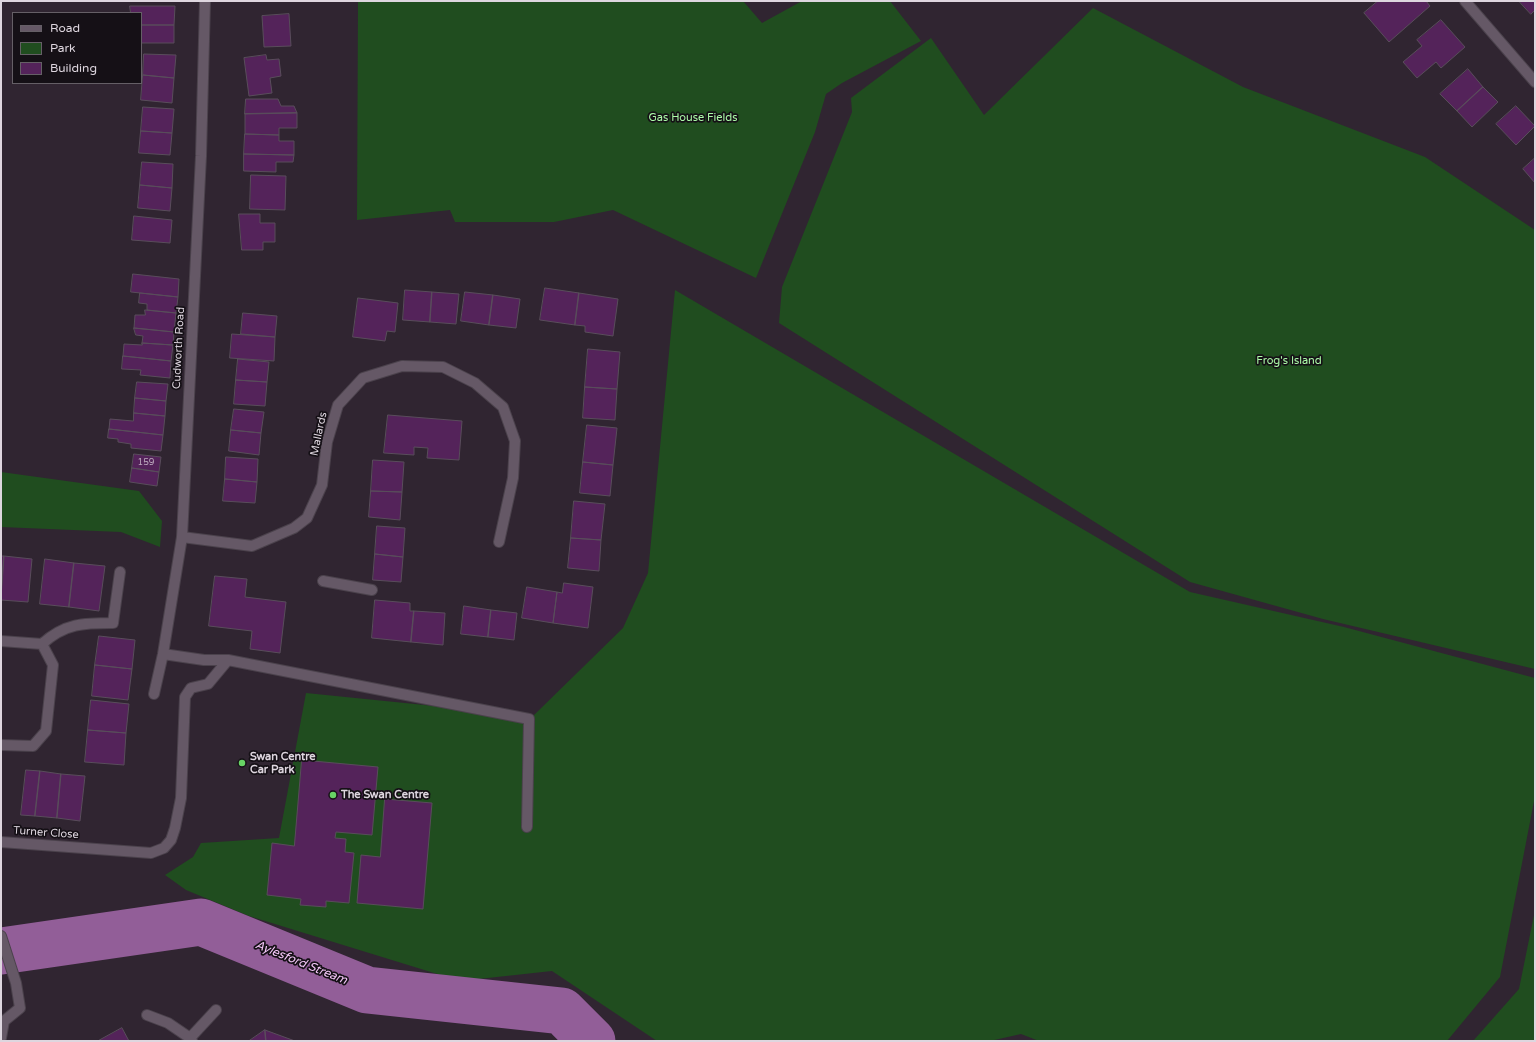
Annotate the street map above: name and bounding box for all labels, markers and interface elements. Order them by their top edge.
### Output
legend [12,12,142,84]
text: Road [50,21,80,35]
text: Park [50,41,76,55]
text: Building [50,61,97,75]
park label: Gas House Fields [648,111,738,125]
street label: Cudworth Road [170,307,188,389]
park label: Frog's Island [1256,354,1322,368]
street label: Mallards [308,411,330,457]
house number: 159 [138,458,154,468]
place label: Swan Centre Car Park [250,750,316,776]
marker: Swan Centre Car Park [237,758,247,768]
place label: The Swan Centre [341,788,429,802]
marker: The Swan Centre [328,790,338,800]
street label: Turner Close [13,824,79,842]
water label: Aylesford Stream [253,938,349,988]

